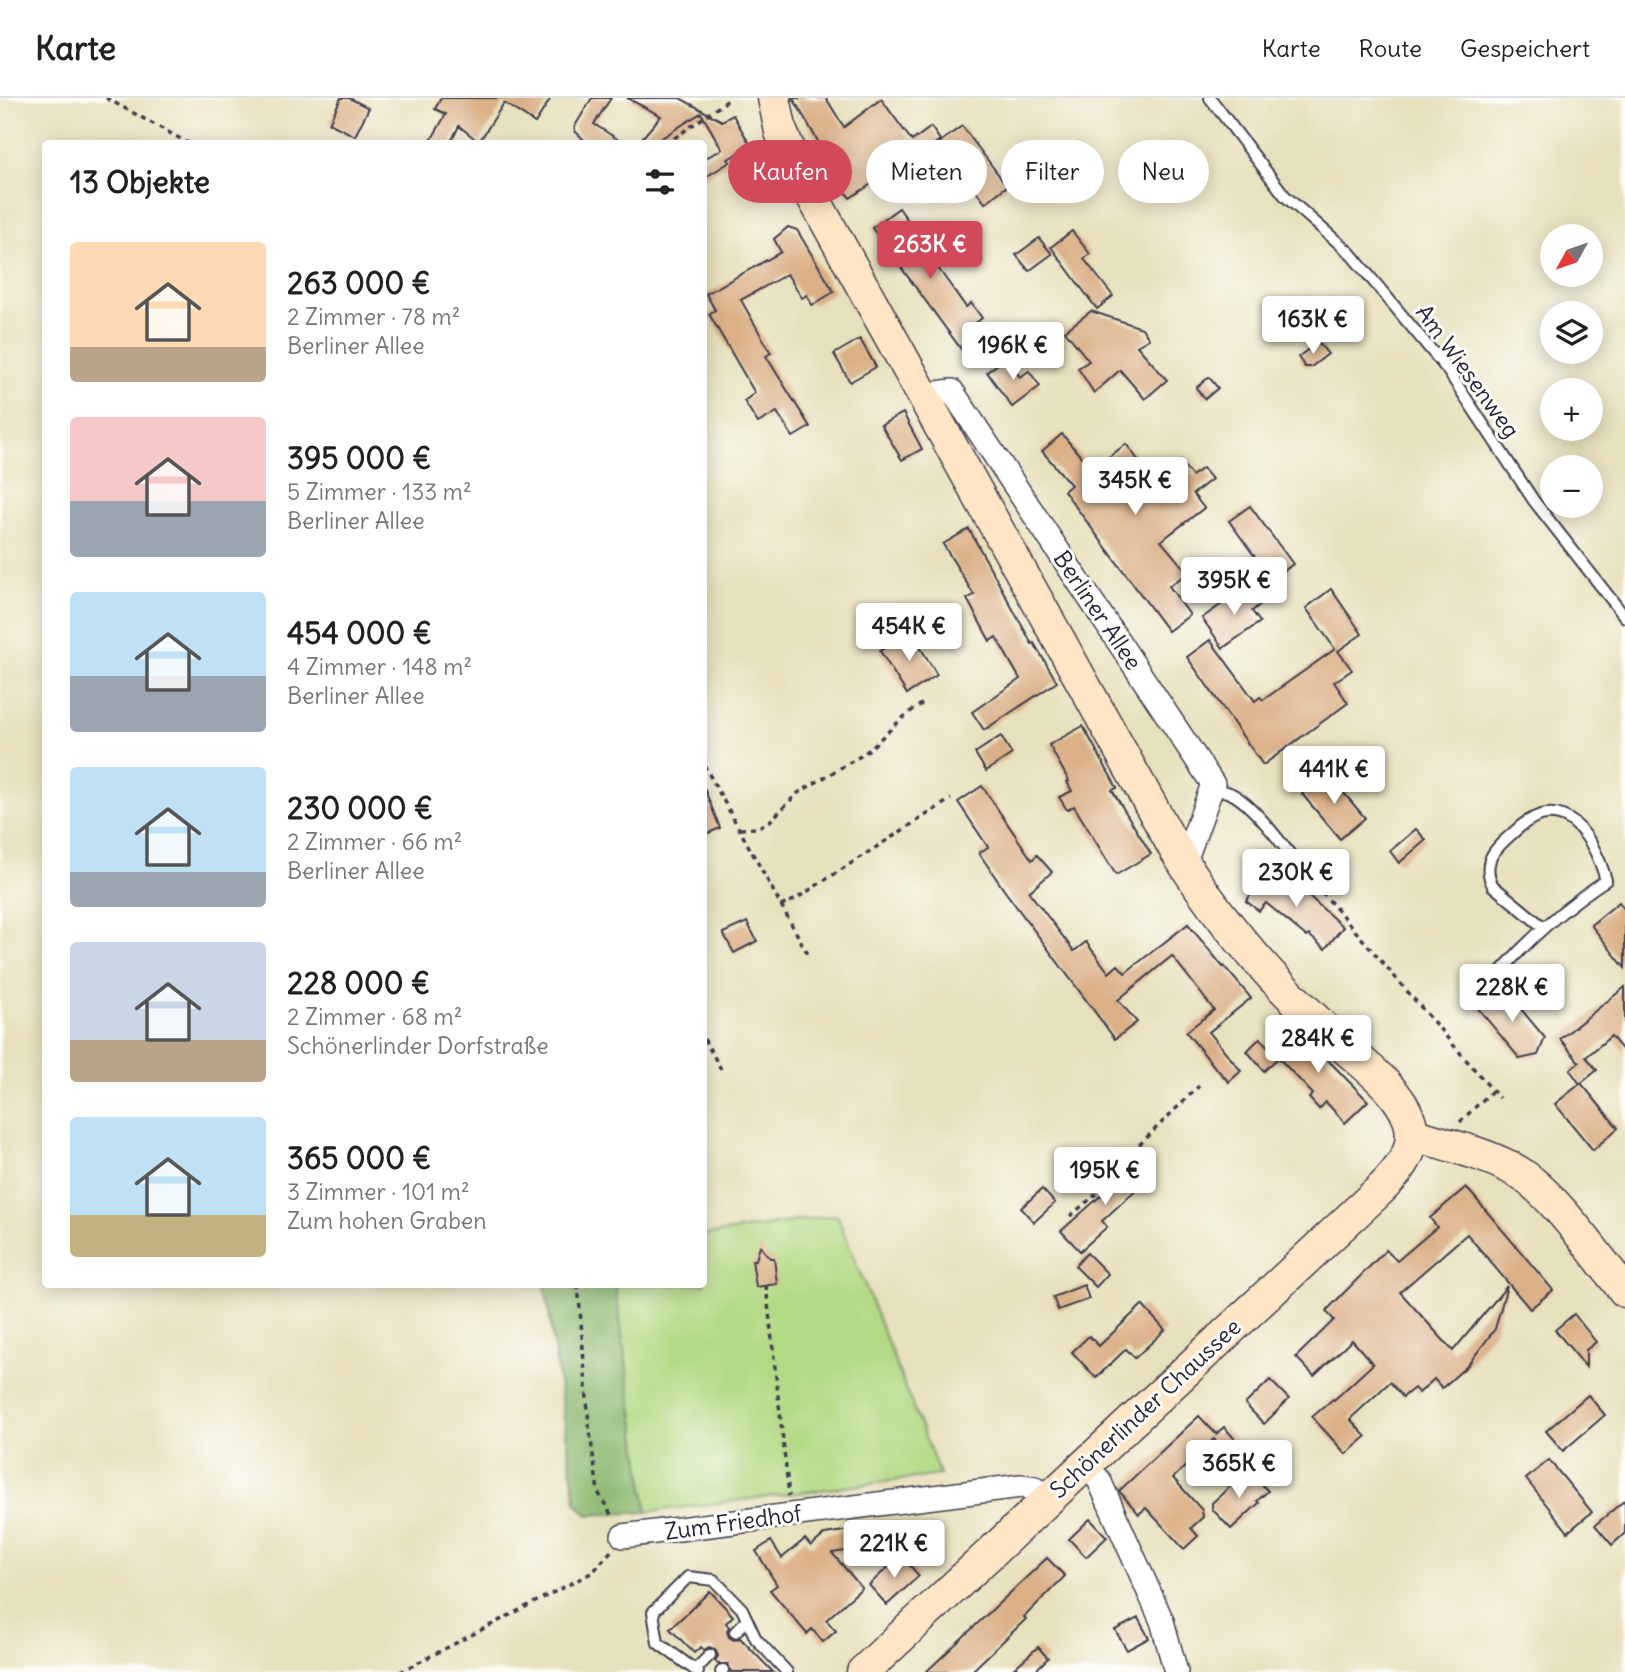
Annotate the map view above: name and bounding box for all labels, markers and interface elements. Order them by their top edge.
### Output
text: Karte [35,27,116,69]
text: Karte [1262,33,1321,63]
text: Route [1359,33,1422,63]
text: Gespeichert [1460,33,1590,63]
chip: Kaufen [728,140,852,203]
chip: Mieten [866,140,987,203]
chip: Filter [1001,140,1104,203]
chip: Neu [1118,140,1209,203]
text: 13 Objekte [70,163,210,201]
icon: filters [641,163,679,201]
pin: 263K € [873,222,987,281]
north arrow [1540,224,1603,287]
map controls [1540,224,1603,518]
text: 263K € [893,229,967,258]
text: 263 000 € [287,264,431,302]
icon: home [126,270,210,354]
pin: 163K € [1256,296,1370,356]
street label: Am Wiesenweg [1410,298,1526,444]
button: layers [1540,301,1603,364]
text: 2 Zimmer · 78 m² [287,302,460,331]
text: 163K € [1278,304,1348,333]
pin: 196K € [956,322,1070,382]
text: 196K € [978,330,1048,359]
text: Berliner Allee [287,331,425,360]
button: + [1540,378,1603,441]
text: 395 000 € [287,439,431,477]
icon: home [126,445,210,529]
button: − [1540,455,1603,518]
pin: 345K € [1078,458,1192,517]
text: 345K € [1098,465,1172,494]
text: 5 Zimmer · 133 m² [287,477,472,506]
text: Berliner Allee [287,506,425,535]
street label: Berliner Allee [1048,545,1148,675]
pin: 395K € [1177,558,1291,617]
text: 395K € [1197,565,1271,594]
pin: 454K € [852,603,966,663]
text: 454K € [872,611,946,640]
text: 454 000 € [287,614,432,652]
icon: home [126,620,210,704]
text: 4 Zimmer · 148 m² [287,652,472,681]
text: Berliner Allee [287,681,425,710]
pin: 441K € [1277,746,1391,806]
text: 441K € [1299,754,1369,783]
text: 230 000 € [287,789,433,827]
icon: home [126,795,210,879]
text: 2 Zimmer · 66 m² [287,827,462,856]
pin: 230K € [1239,850,1353,909]
text: Berliner Allee [287,856,425,885]
text: 230K € [1258,857,1334,886]
text: 228 000 € [287,964,430,1002]
pin: 228K € [1455,964,1569,1024]
icon: home [126,970,210,1054]
text: 228K € [1476,972,1548,1001]
text: 2 Zimmer · 68 m² [287,1002,462,1031]
pin: 284K € [1261,1016,1375,1075]
text: 284K € [1281,1023,1355,1052]
text: Schönerlinder Dorfstraße [287,1031,549,1060]
text: 365 000 € [287,1139,431,1177]
icon: home [126,1145,210,1229]
pin: 195K € [1048,1148,1162,1207]
text: 195K € [1070,1155,1140,1184]
text: 3 Zimmer · 101 m² [287,1177,470,1206]
text: Zum hohen Graben [287,1206,487,1235]
street label: Schönerlinder Chaussee [1043,1312,1247,1504]
pin: 365K € [1182,1440,1296,1500]
text: 365K € [1202,1448,1276,1477]
street label: Zum Friedhof [663,1498,804,1546]
pin: 221K € [837,1520,951,1580]
text: 221K € [860,1528,928,1557]

